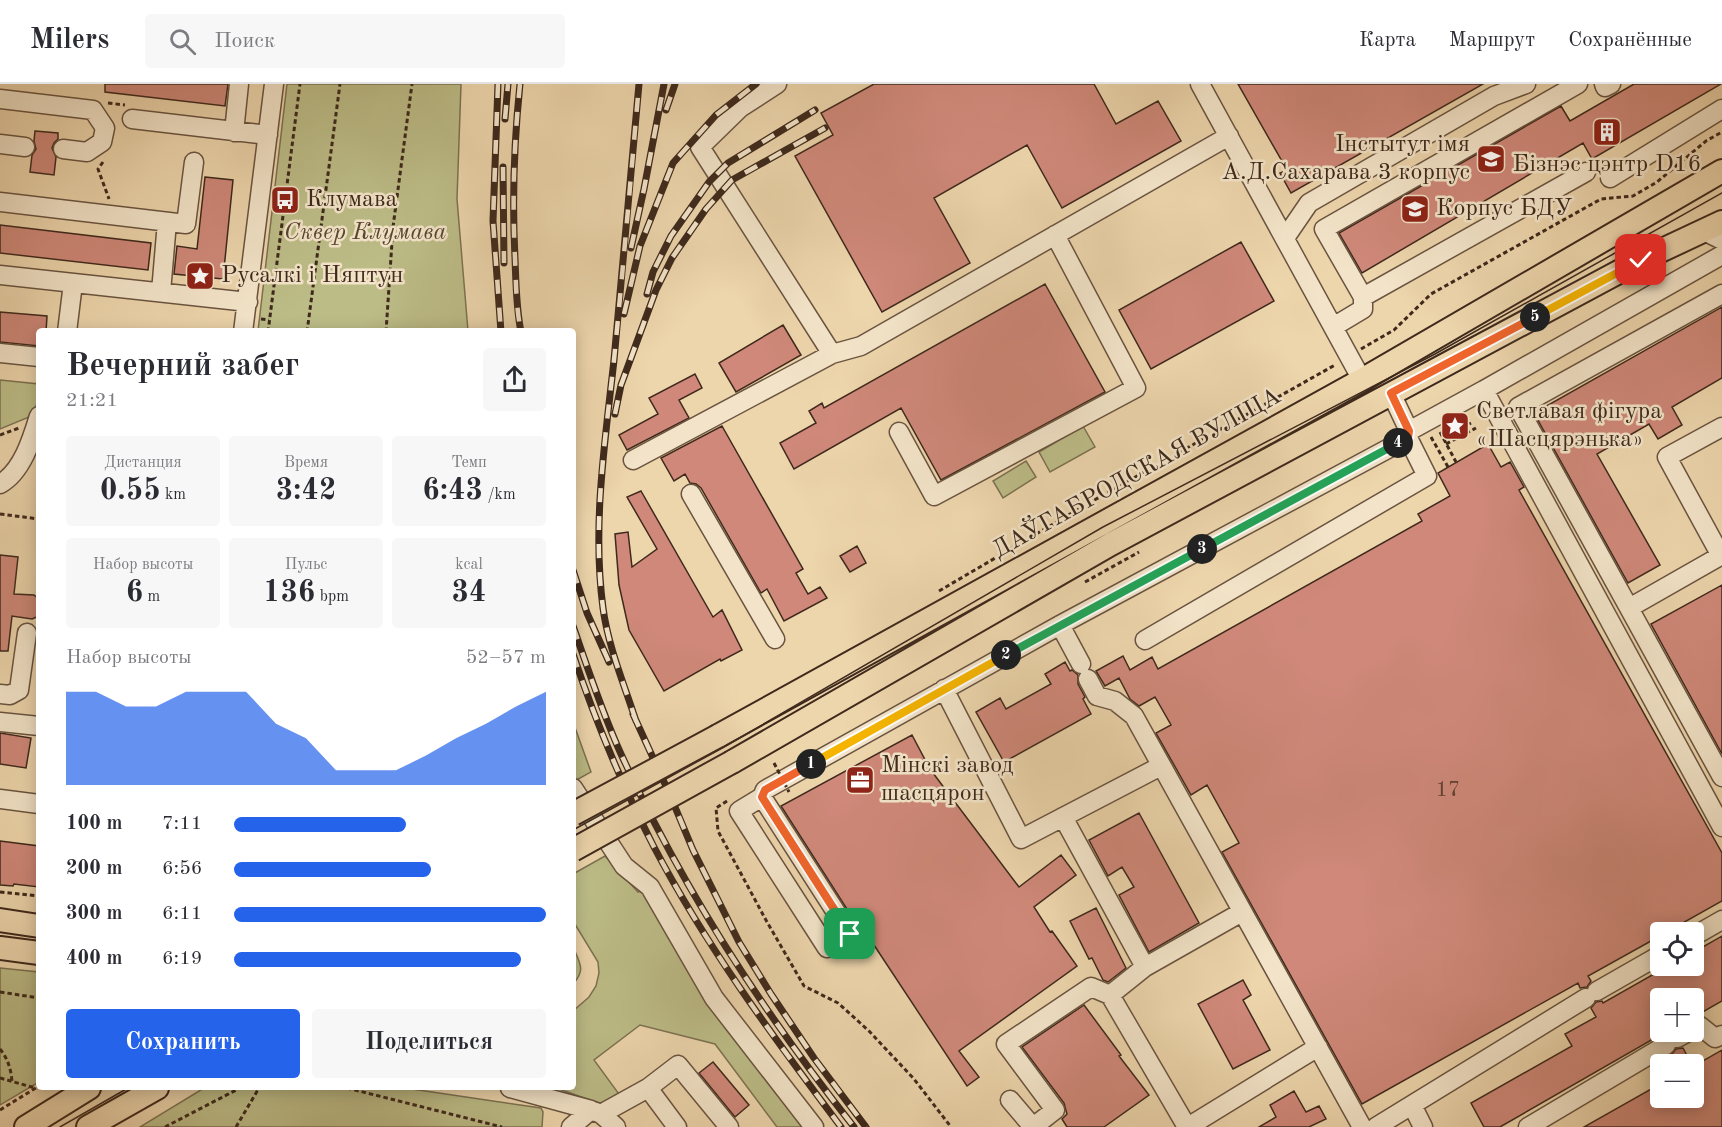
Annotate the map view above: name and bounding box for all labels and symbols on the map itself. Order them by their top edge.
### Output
building icon: Бізнэс цэнтр D16 [1591,116,1623,148]
place label: Інстытут імя А.Д.Сахарава 3 корпус [1222,133,1470,185]
school or university icon: Інстытут імя А.Д.Сахарава 3 корпус [1475,143,1507,175]
place label: Бізнэс цэнтр D16 [1512,153,1702,177]
bus stop icon: Клумава [269,184,301,216]
place label: Клумава [306,188,397,212]
school or university icon: Корпус БДУ [1399,193,1431,225]
place label: Корпус БДУ [1436,197,1572,221]
park label: Сквер Клумава [284,221,446,245]
pin [1615,234,1666,285]
place icon: Русалкі і Няптун [184,260,216,292]
place label: Русалкі і Няптун [221,264,404,288]
pin: 5 [1520,302,1550,332]
street label: ДАЎГАБРОДСКАЯ ВУЛІЦА [986,380,1285,563]
place label: Светлавая фігура «Шасцярэнька» [1476,400,1662,452]
place icon: Светлавая фігура «Шасцярэнька» [1439,410,1471,442]
pin: 4 [1383,428,1413,458]
pin: 3 [1187,534,1217,564]
pin: 2 [991,640,1021,670]
pin: 1 [796,749,826,779]
place label: Мінскі завод шасцярон [881,754,1013,806]
office icon: Мінскі завод шасцярон [844,764,876,796]
house number: 17 [1436,780,1460,801]
pin [824,908,875,959]

